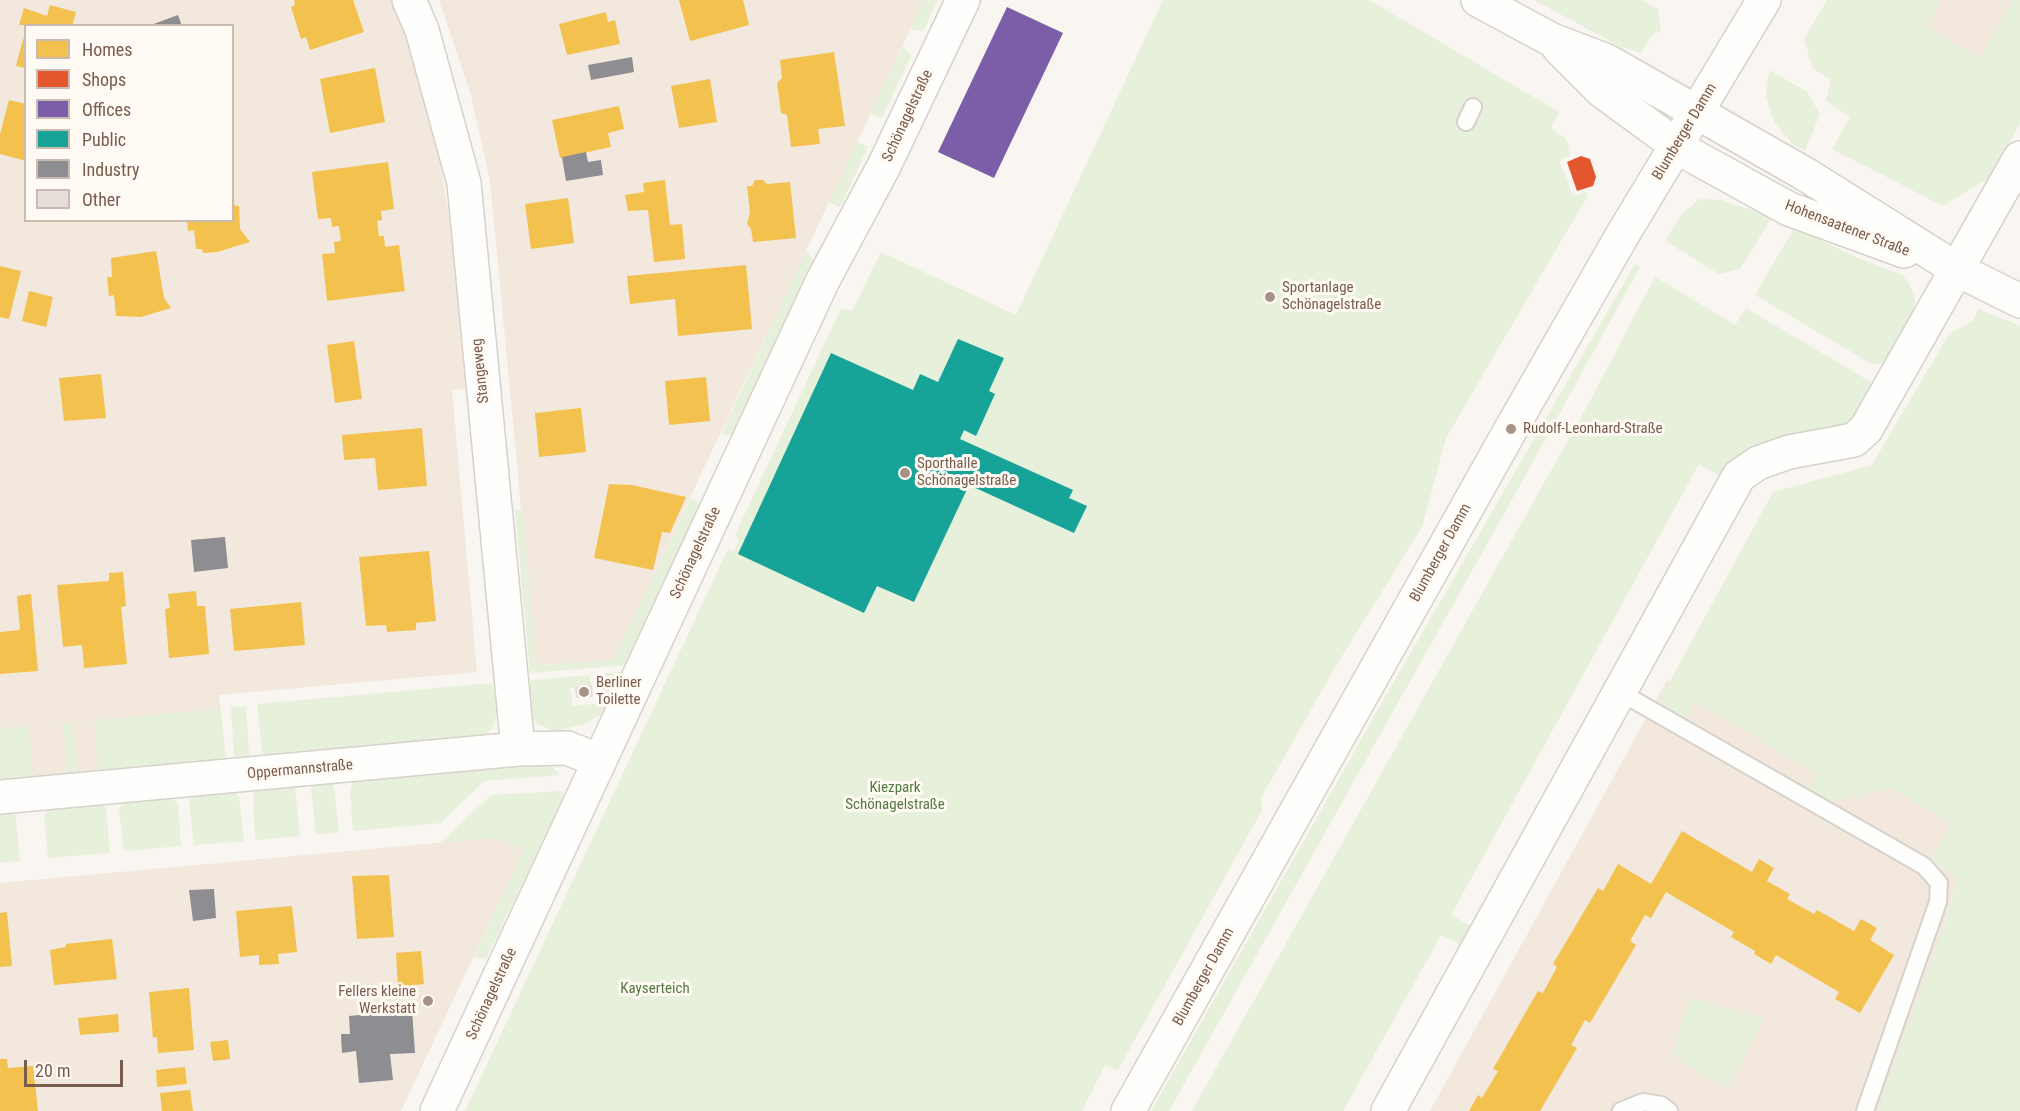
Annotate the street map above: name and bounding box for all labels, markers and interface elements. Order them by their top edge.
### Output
legend [24,24,234,222]
text: Homes [82,39,132,60]
street label: Schönagelstraße [879,67,937,165]
text: Shops [82,69,126,90]
street label: Blumberger Damm [1649,80,1721,184]
text: Offices [82,99,131,120]
text: Public [82,129,126,150]
text: Industry [82,159,140,180]
text: Other [82,189,121,210]
street label: Hohensaatener Straße [1782,197,1912,261]
place label: Sportanlage Schönagelstraße [1282,279,1381,314]
marker: Sportanlage Schönagelstraße [1263,290,1277,304]
street label: Stangeweg [469,338,493,404]
place label: Rudolf-Leonhard-Straße [1523,420,1663,438]
marker: Rudolf-Leonhard-Straße [1504,422,1518,436]
place label: Sporthalle Schönagelstraße [917,455,1016,490]
marker: Sporthalle Schönagelstraße [898,466,912,480]
street label: Blumberger Damm [1407,501,1475,605]
street label: Schönagelstraße [667,504,725,602]
place label: Berliner Toilette [596,674,642,709]
marker: Berliner Toilette [577,685,591,699]
street label: Oppermannstraße [246,756,354,784]
park label: Kiezpark Schönagelstraße [845,779,945,814]
street label: Blumberger Damm [1170,925,1238,1029]
street label: Schönagelstraße [463,945,521,1043]
park label: Kayserteich [620,980,690,998]
place label: Fellers kleine Werkstatt [338,983,416,1018]
marker: Fellers kleine Werkstatt [421,994,435,1008]
scale bar [27,1048,126,1086]
text: 20 m [35,1060,70,1081]

